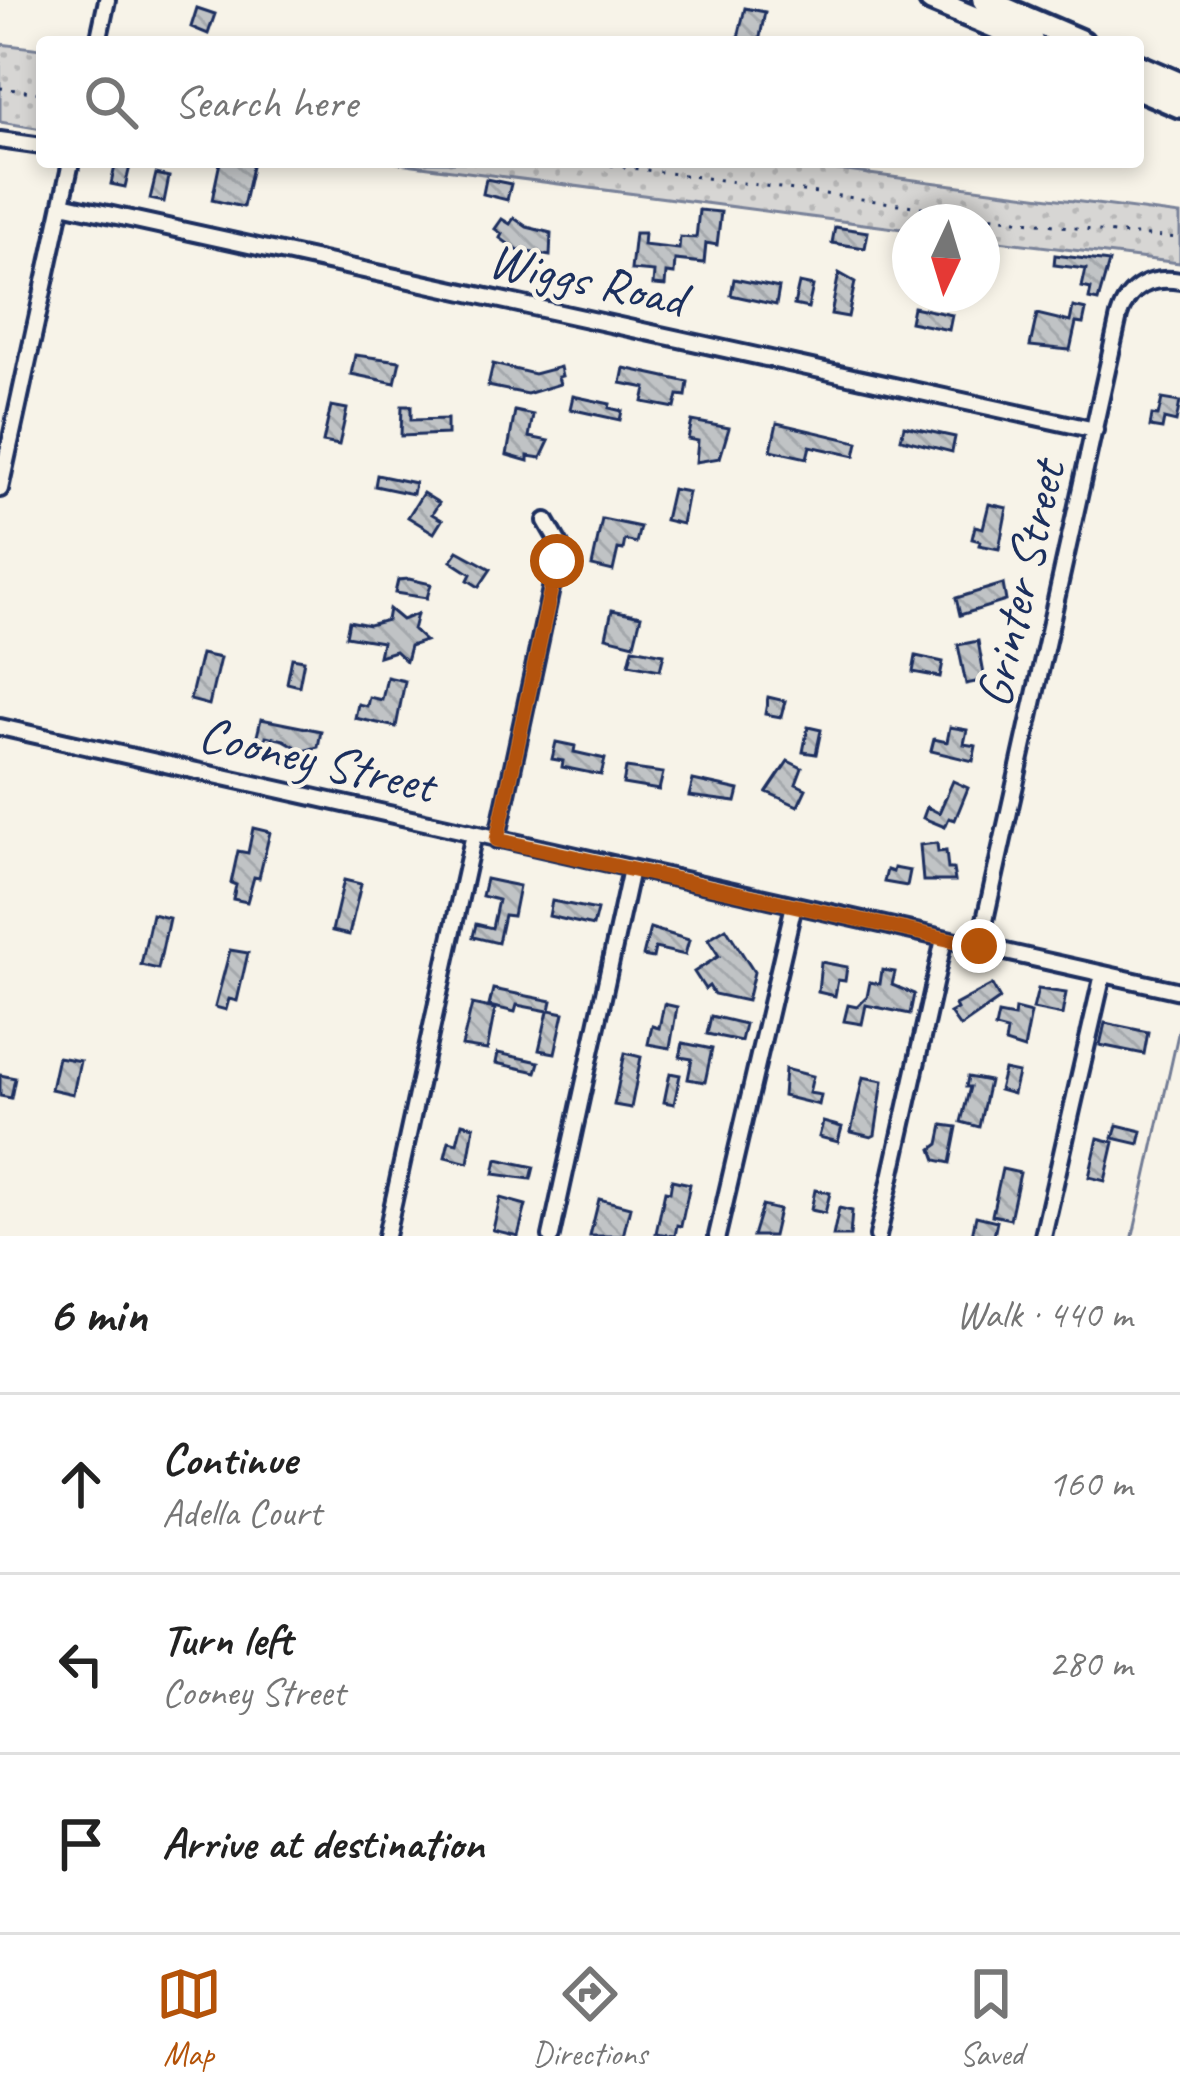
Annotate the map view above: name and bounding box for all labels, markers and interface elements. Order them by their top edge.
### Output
search box [36,36,1144,168]
icon: search [78,69,144,135]
text: Search here [174,74,357,131]
north arrow [892,204,1000,312]
street label: Wiggs Road [483,227,697,332]
street label: Grinter Street [961,450,1080,713]
route start [530,534,584,588]
street label: Cooney Street [193,701,446,818]
route end [952,919,1006,973]
text: 6 min [48,1282,147,1346]
text: Walk · 440 m [956,1290,1132,1339]
text: Continue [162,1431,296,1488]
icon: ahead [48,1451,114,1517]
text: 160 m [1048,1459,1132,1508]
text: Adella Court [162,1488,321,1537]
text: Turn left [162,1611,292,1668]
icon: left [48,1631,114,1697]
text: 280 m [1048,1639,1132,1688]
text: Cooney Street [162,1668,345,1717]
icon: arrive [48,1811,114,1877]
text: Arrive at destination [162,1815,484,1872]
tab: Map [156,1961,222,2075]
tab: Directions [533,1961,647,2075]
tab: Saved [958,1961,1024,2075]

